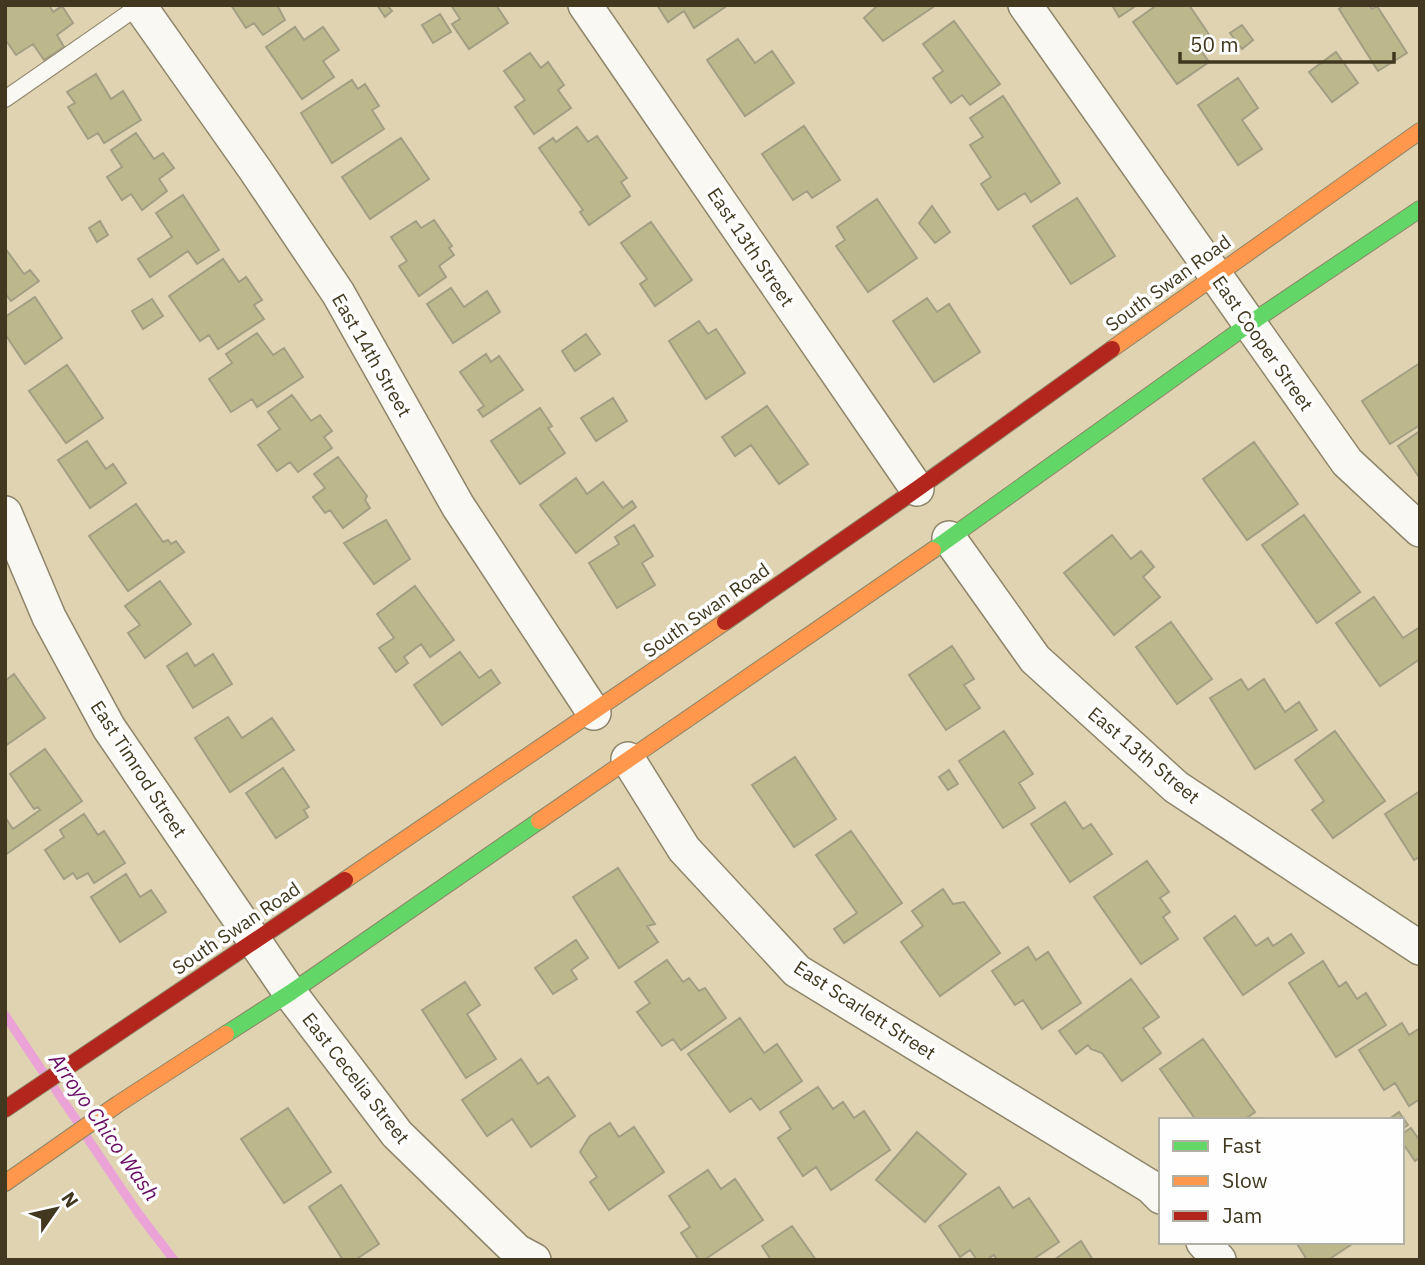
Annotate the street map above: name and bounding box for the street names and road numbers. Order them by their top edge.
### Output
street label: East 13th Street [702,183,800,311]
street label: South Swan Road [1101,230,1235,336]
street label: East Cooper Street [1207,271,1319,415]
street label: East 14th Street [327,289,417,421]
street label: South Swan Road [638,557,774,663]
street label: East Timrod Street [86,696,192,842]
street label: East 13th Street [1083,701,1205,809]
street label: South Swan Road [168,876,304,980]
street label: East Scarlett Street [789,955,941,1065]
street label: East Cecelia Street [297,1007,415,1149]

